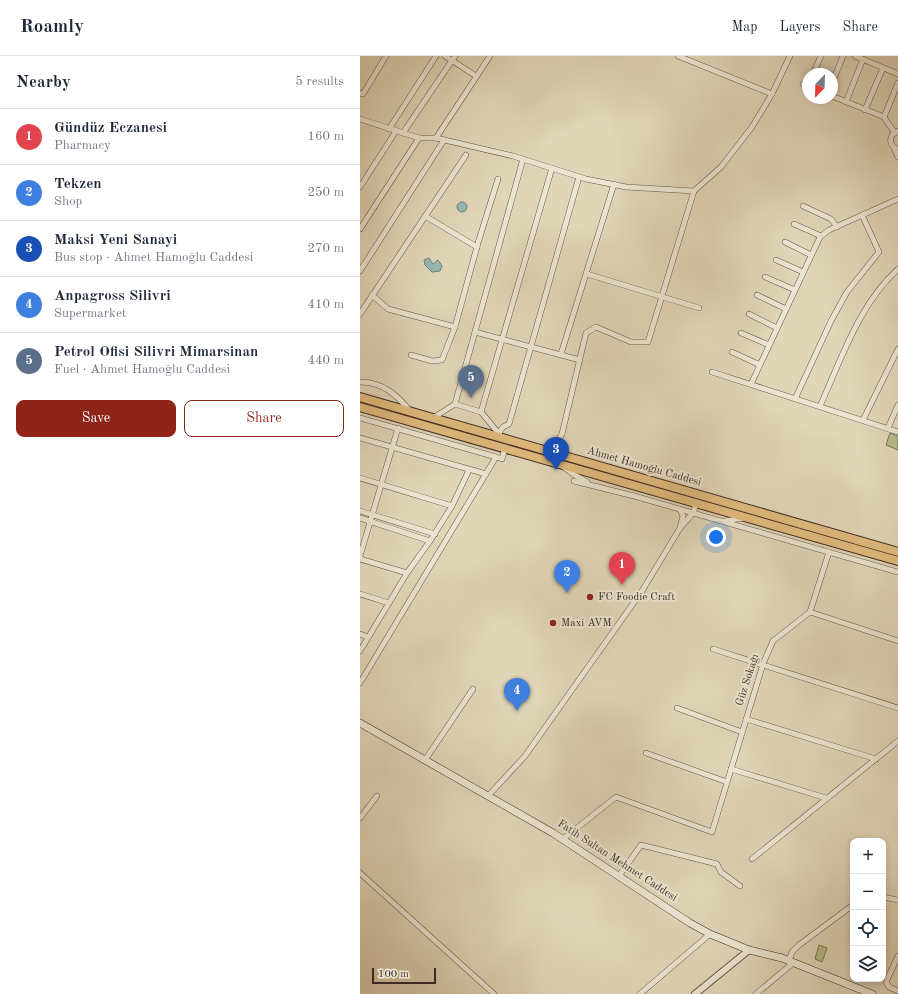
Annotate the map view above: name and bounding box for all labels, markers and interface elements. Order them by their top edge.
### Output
text: Roamly [20,18,84,37]
text: Map [732,20,758,34]
text: Layers [780,20,821,34]
text: Share [843,20,878,34]
north arrow [802,68,838,104]
text: Nearby [16,74,71,91]
text: 5 results [295,75,344,88]
text: Gündüz Eczanesi [54,121,167,136]
text: 1 [25,130,33,143]
text: 160 m [307,130,344,143]
text: Pharmacy [54,139,111,152]
text: Tekzen [54,177,102,192]
text: 2 [25,186,33,199]
text: 250 m [307,186,344,199]
text: Shop [54,195,82,208]
text: Maksi Yeni Sanayi [54,233,177,248]
text: 3 [25,242,33,255]
text: 270 m [307,242,344,255]
text: Bus stop · Ahmet Hamoğlu Caddesi [54,251,253,264]
text: Anpagross Silivri [54,289,171,304]
text: 4 [25,298,33,311]
text: 410 m [307,298,344,311]
text: Supermarket [54,307,126,320]
text: Petrol Ofisi Silivri Mimarsinan [54,345,258,360]
text: 5 [25,354,33,367]
text: 440 m [307,354,344,367]
text: Fuel · Ahmet Hamoğlu Caddesi [54,363,230,376]
pin: 5 [458,365,484,398]
button: Save [16,400,176,437]
button: Share [184,400,344,437]
pin: 3 [543,437,569,470]
street label: Ahmet Hamoğlu Caddesi [586,445,702,489]
your location [706,527,726,547]
pin: 1 [609,552,635,585]
pin: 2 [554,560,580,593]
marker: FC Foodie Craft [585,592,595,602]
place label: FC Foodie Craft [598,592,675,603]
marker: Maxi AVM [548,618,558,628]
place label: Maxi AVM [561,618,612,629]
street label: Güz Sokağı [734,653,762,707]
pin: 4 [504,678,530,711]
street label: Fatih Sultan Mehmet Caddesi [555,818,679,904]
map controls [850,838,886,982]
button: + [850,838,886,874]
button: − [850,874,886,910]
button: locate [850,910,886,946]
button: layers [850,946,886,982]
scale bar [372,966,436,985]
text: 100 m [378,969,409,980]

